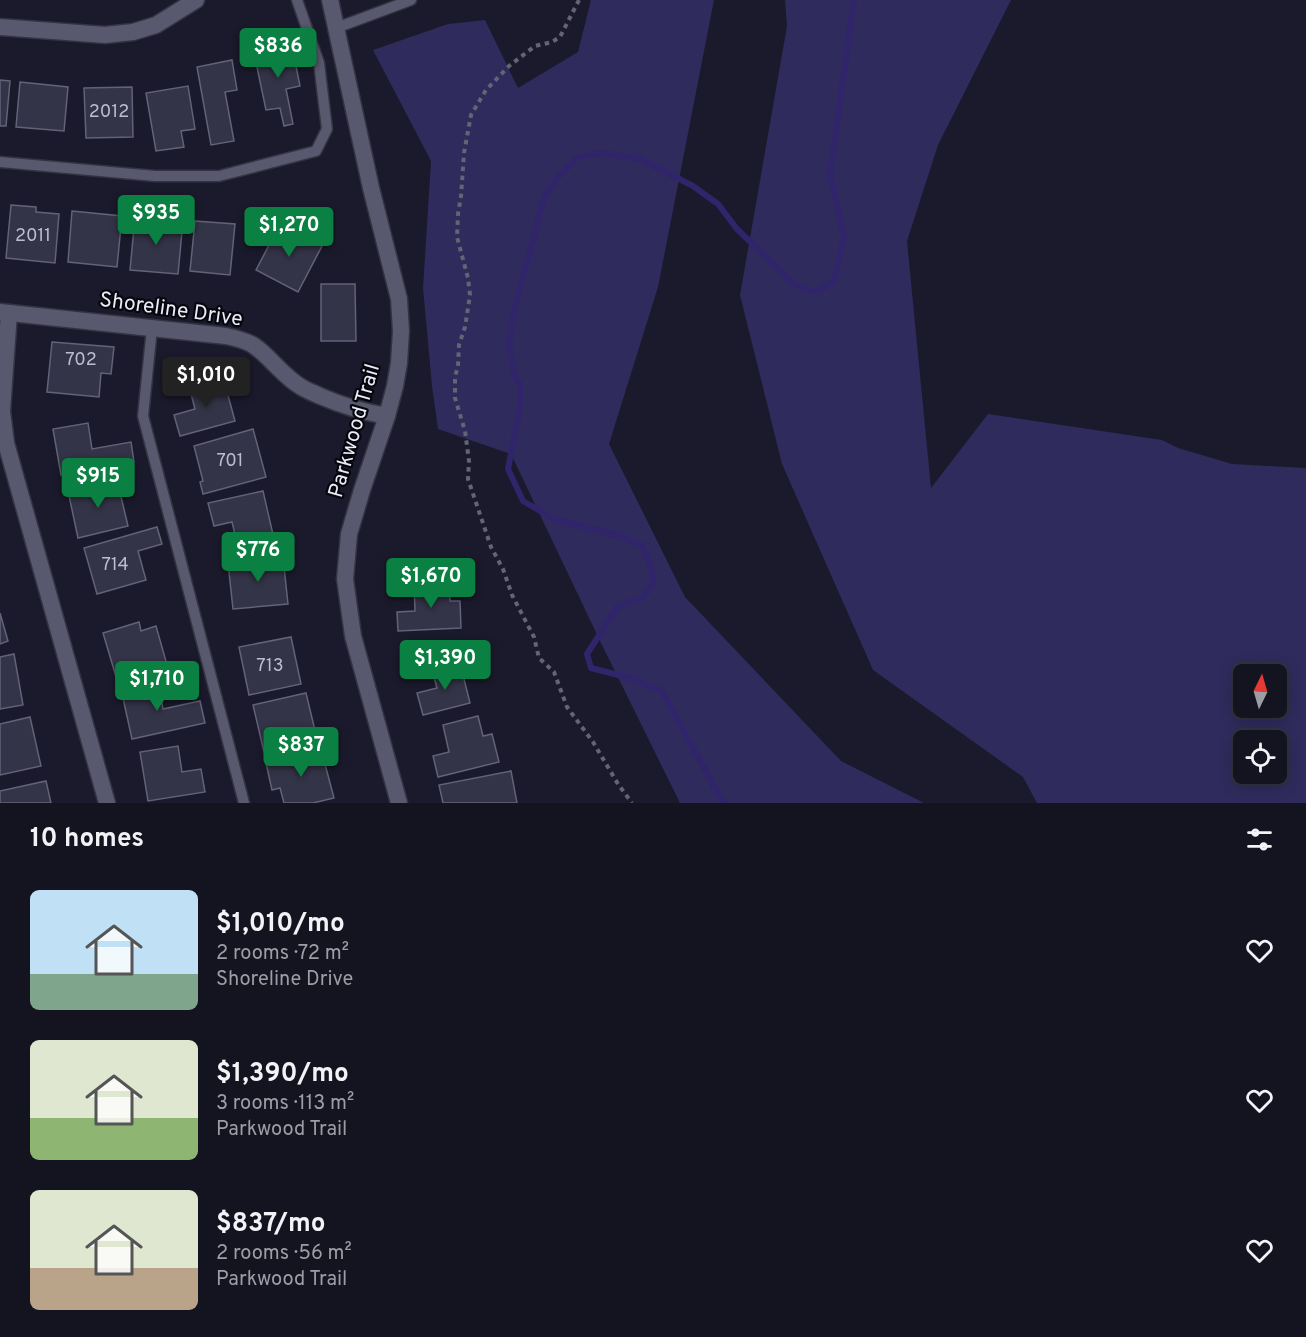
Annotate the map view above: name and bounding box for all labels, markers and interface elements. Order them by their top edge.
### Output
pin: $836 [242,28,314,79]
text: $836 [254,34,302,60]
house number: 2012 [89,101,129,124]
pin: $935 [120,195,192,246]
text: $935 [132,201,180,227]
pin: $1,270 [240,207,338,258]
text: $1,270 [258,213,320,239]
house number: 2011 [15,225,51,248]
street label: Shoreline Drive [98,287,244,333]
house number: 702 [65,349,97,372]
pin: $1,010 [157,357,255,408]
street label: Parkwood Trail [323,361,387,501]
text: $1,010 [176,363,236,389]
house number: 701 [216,450,244,473]
pin: $915 [62,458,134,509]
text: $915 [76,464,120,490]
pin: $776 [222,532,294,583]
text: $776 [236,538,280,564]
house number: 714 [101,554,129,577]
pin: $1,670 [382,558,480,609]
text: $1,670 [400,564,462,590]
pin: $1,390 [396,640,494,691]
text: $1,390 [414,646,476,672]
house number: 713 [256,655,284,678]
pin: $1,710 [108,661,206,712]
north arrow [1233,664,1287,718]
map controls [1233,664,1287,784]
text: $1,710 [129,667,185,693]
pin: $837 [265,727,337,778]
button: locate [1233,730,1287,784]
text: $837 [277,733,325,759]
text: 10 homes [30,823,144,856]
icon: filters [1243,823,1276,856]
text: $1,010/mo [216,908,345,941]
icon: home [78,914,150,986]
icon: heart [1243,934,1276,967]
text: 2 rooms · 72 m² [216,941,349,967]
text: Shoreline Drive [216,967,353,993]
text: $1,390/mo [216,1058,349,1091]
icon: home [78,1064,150,1136]
icon: heart [1243,1084,1276,1117]
text: 3 rooms · 113 m² [216,1091,354,1117]
text: Parkwood Trail [216,1117,347,1143]
text: $837/mo [216,1208,326,1241]
icon: home [78,1214,150,1286]
icon: heart [1243,1234,1276,1267]
text: 2 rooms · 56 m² [216,1241,352,1267]
text: Parkwood Trail [216,1267,347,1293]

